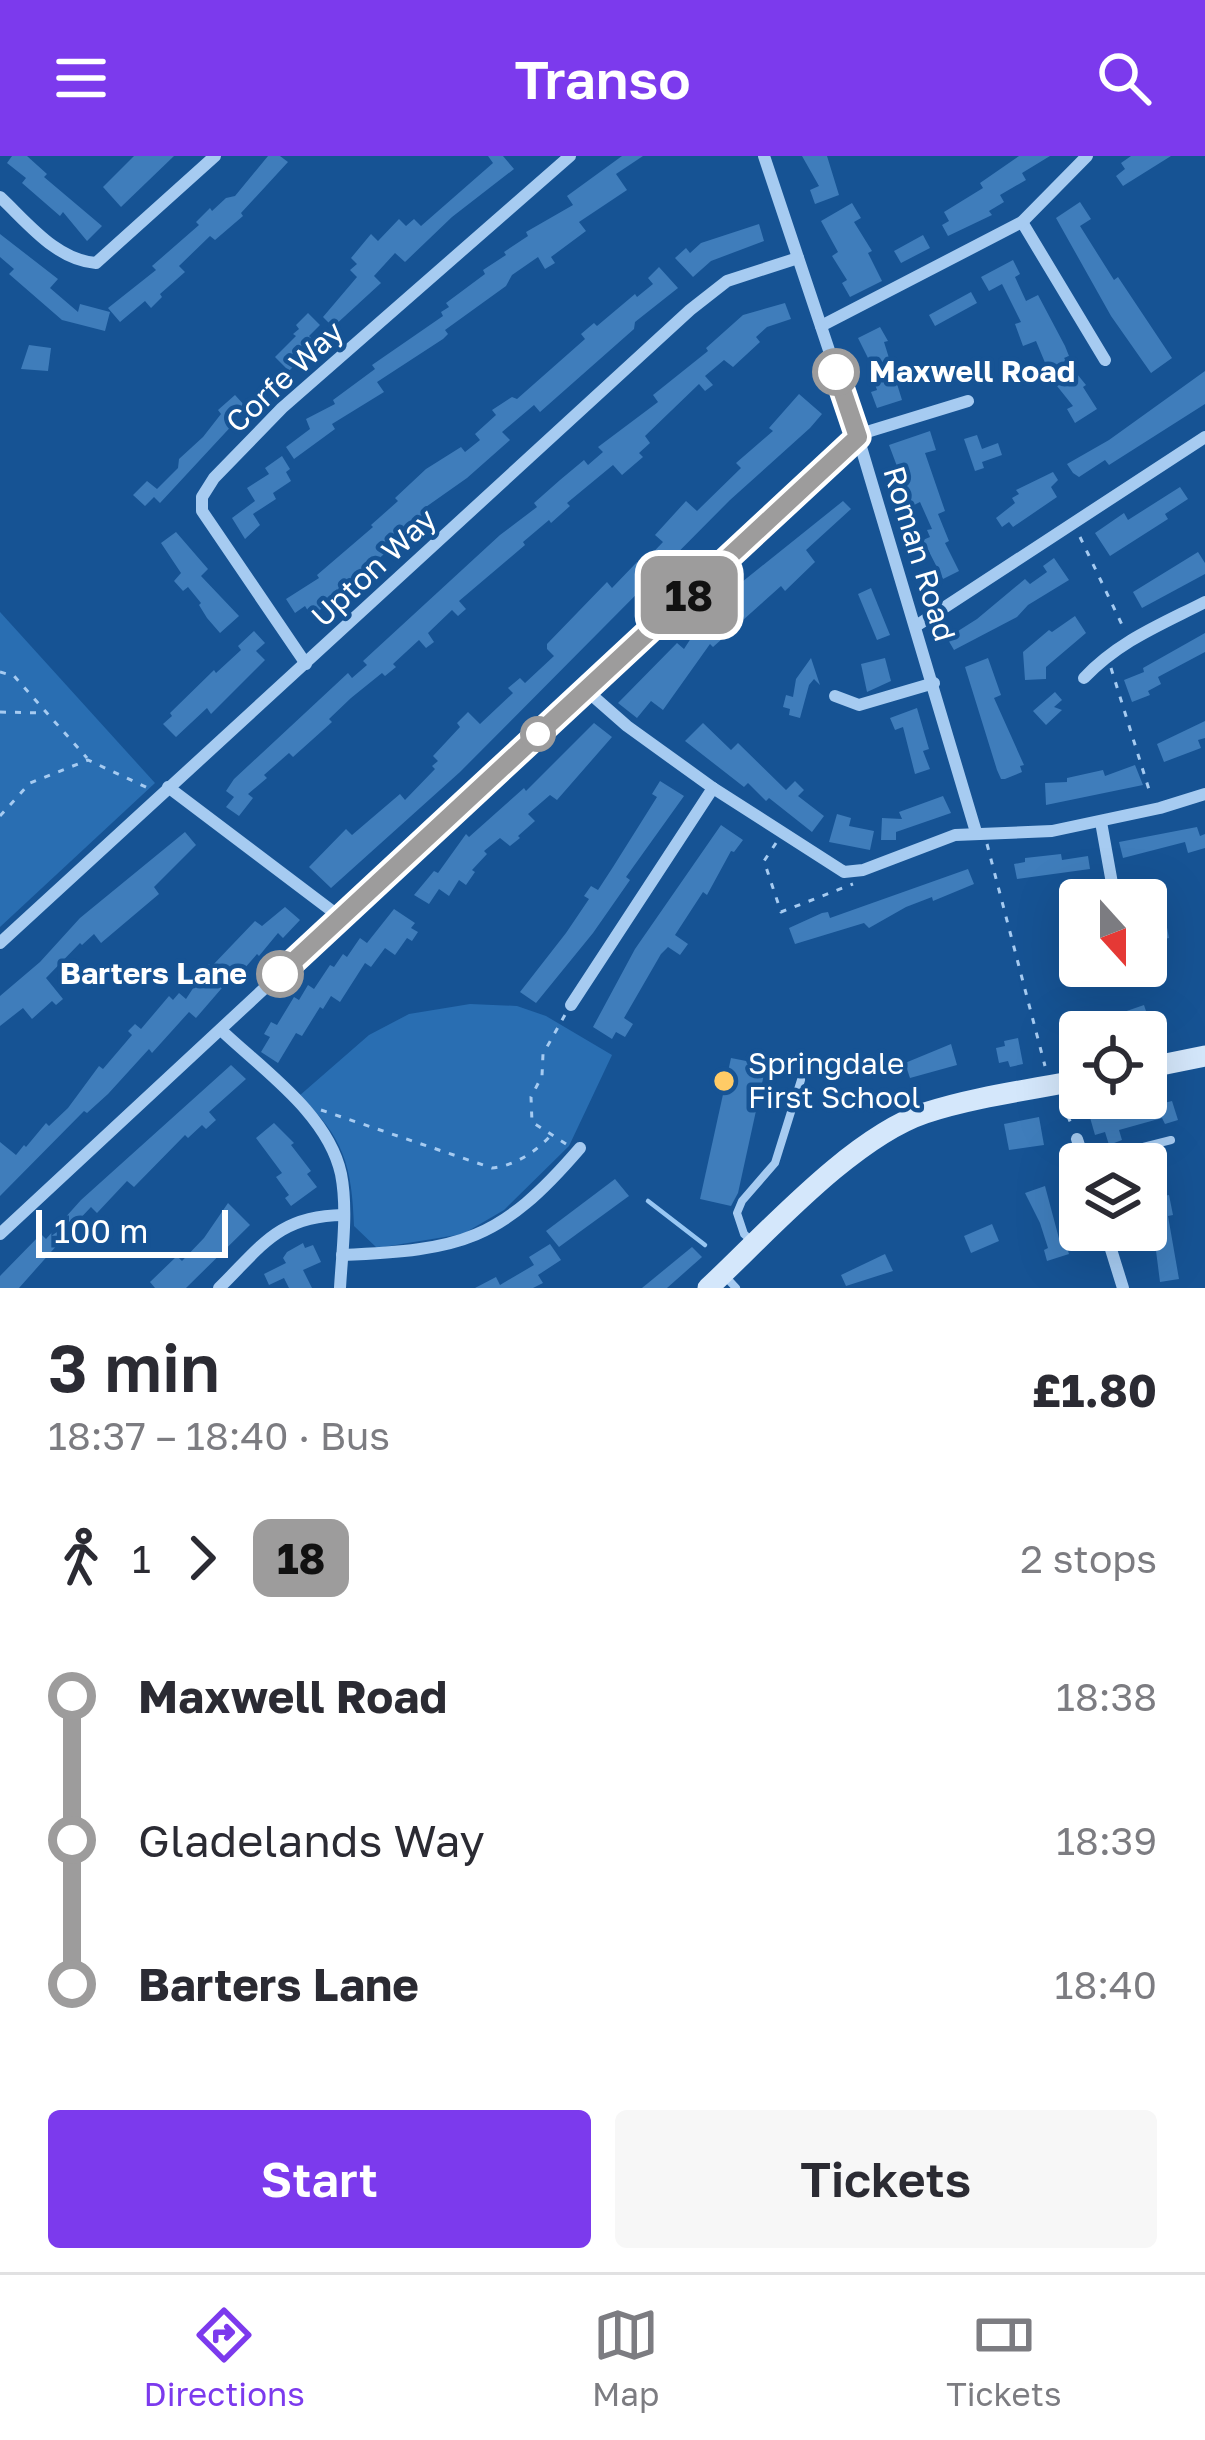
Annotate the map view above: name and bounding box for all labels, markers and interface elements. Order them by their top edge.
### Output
icon: menu [48,45,114,111]
icon: search [1091,45,1157,111]
text: Transo [514,46,691,111]
street label: Corfe Way [218,313,350,440]
marker: Maxwell Road [814,350,858,394]
place label: Maxwell Road [869,353,1075,389]
street label: Roman Road [876,462,964,646]
street label: Upton Way [304,500,443,634]
line badge: 18 [635,556,743,634]
text: 18 [665,570,713,620]
unlabelled marker [522,718,554,750]
north arrow [1059,879,1167,987]
map controls [1059,879,1167,1251]
marker: Barters Lane [258,952,302,996]
place label: Barters Lane [60,955,247,991]
button: locate [1059,1011,1167,1119]
place label: Springdale First School [748,1045,921,1115]
marker: Springdale First School [711,1068,737,1094]
button: layers [1059,1143,1167,1251]
scale bar [36,1204,228,1257]
text: 100 m [54,1211,148,1250]
text: 3 min [48,1327,220,1407]
text: £1.80 [1032,1363,1157,1417]
text: 18:37 – 18:40 · Bus [48,1412,390,1459]
icon: walk [48,1525,114,1591]
icon: forward [169,1525,235,1591]
text: 18 [277,1533,325,1583]
text: 1 [132,1535,151,1582]
text: 2 stops [1020,1535,1157,1582]
text: Maxwell Road [138,1669,447,1723]
text: 18:38 [1056,1673,1157,1720]
text: Gladelands Way [138,1813,485,1867]
text: 18:39 [1056,1817,1157,1864]
text: Barters Lane [138,1957,419,2011]
text: 18:40 [1055,1961,1157,2008]
button: Start [48,2110,591,2248]
button: Tickets [615,2110,1157,2248]
tab: Directions [144,2302,305,2413]
tab: Map [592,2302,659,2413]
tab: Tickets [946,2302,1061,2413]

